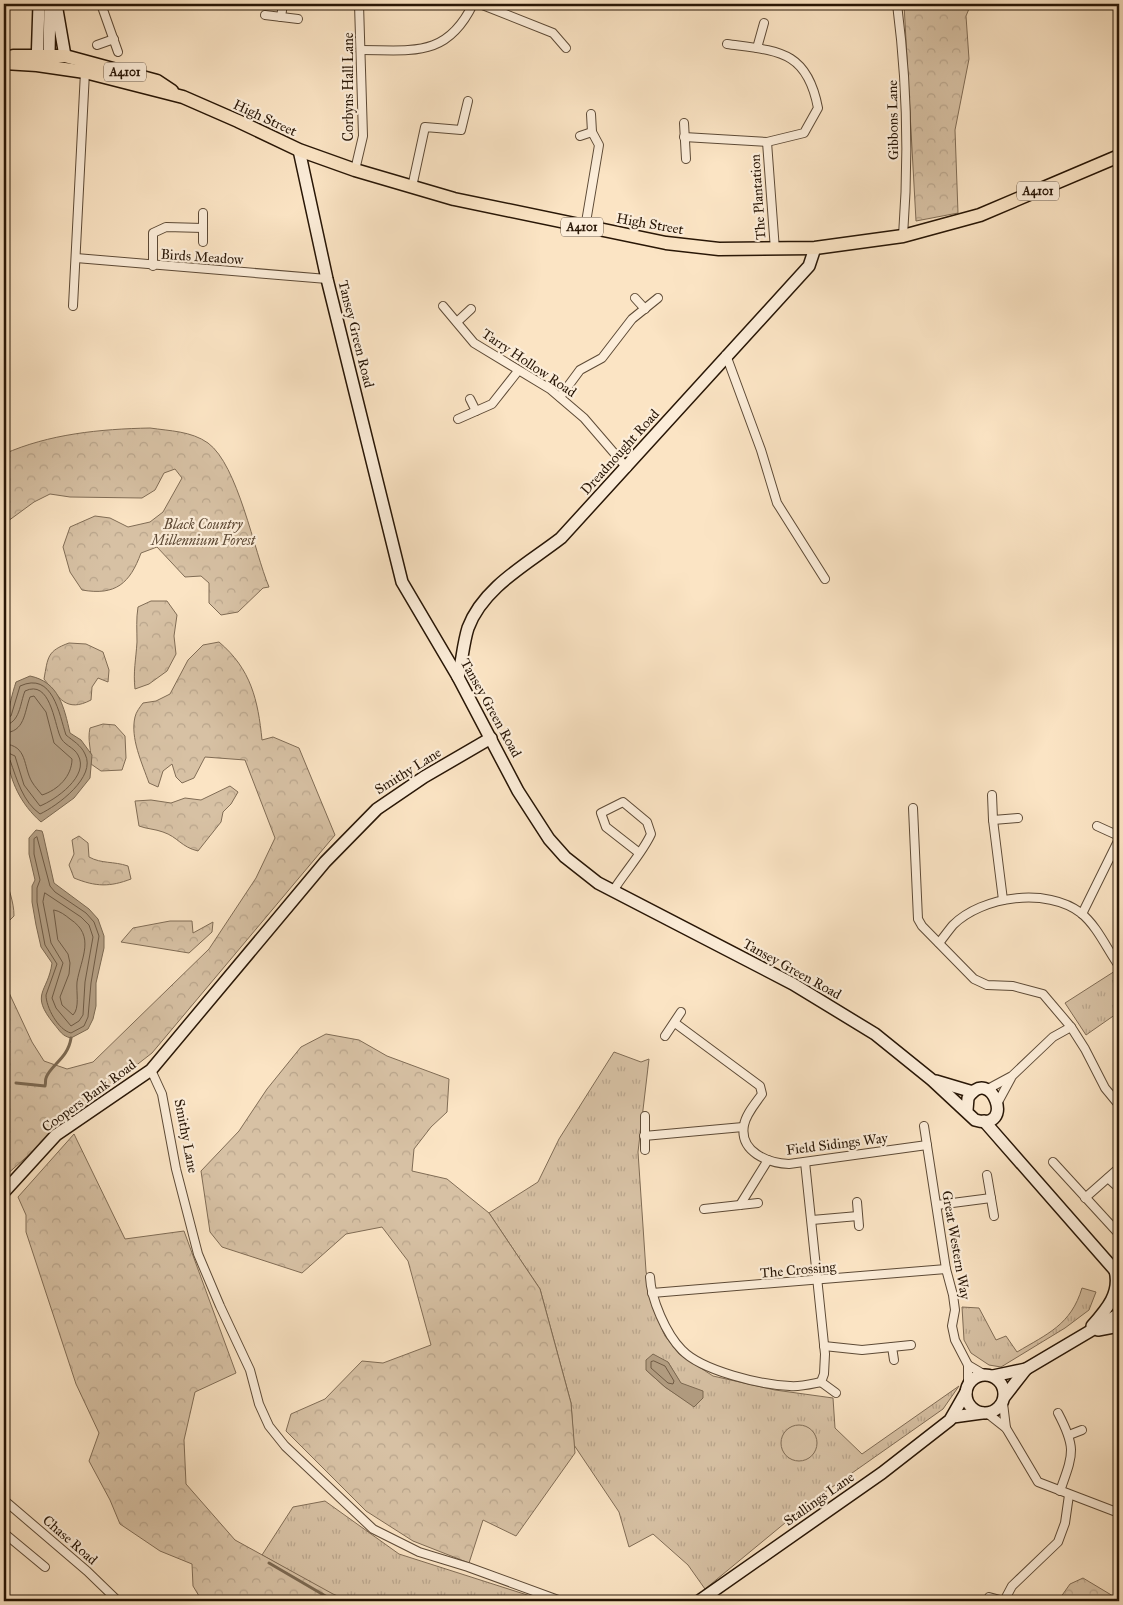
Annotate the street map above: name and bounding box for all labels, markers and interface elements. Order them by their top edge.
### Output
street label: Corbyns Hall Lane [340,32,357,142]
road number: A4101 [104,62,146,82]
street label: Gibbons Lane [884,80,902,160]
street label: High Street [231,96,299,140]
street label: The Plantation [747,153,769,240]
road number: A4101 [1017,182,1059,200]
street label: High Street [615,210,685,238]
road number: A4101 [561,218,603,236]
street label: Birds Meadow [160,246,245,268]
street label: Tansey Green Road [334,279,378,389]
street label: Tarry Hollow Road [478,325,580,401]
street label: Dreadnought Road [577,406,663,498]
park label: Black Country Millennium Forest [149,516,257,549]
street label: Tansey Green Road [457,656,525,760]
street label: Smithy Lane [372,744,445,798]
street label: Tansey Green Road [740,935,844,1003]
street label: Coopers Bank Road [39,1056,139,1136]
street label: Smithy Lane [170,1097,202,1175]
street label: Field Sidings Way [785,1129,889,1159]
street label: Great Western Way [938,1189,974,1301]
street label: The Crossing [759,1258,837,1282]
street label: Stallings Lane [780,1468,858,1530]
street label: Chase Road [39,1512,101,1568]

